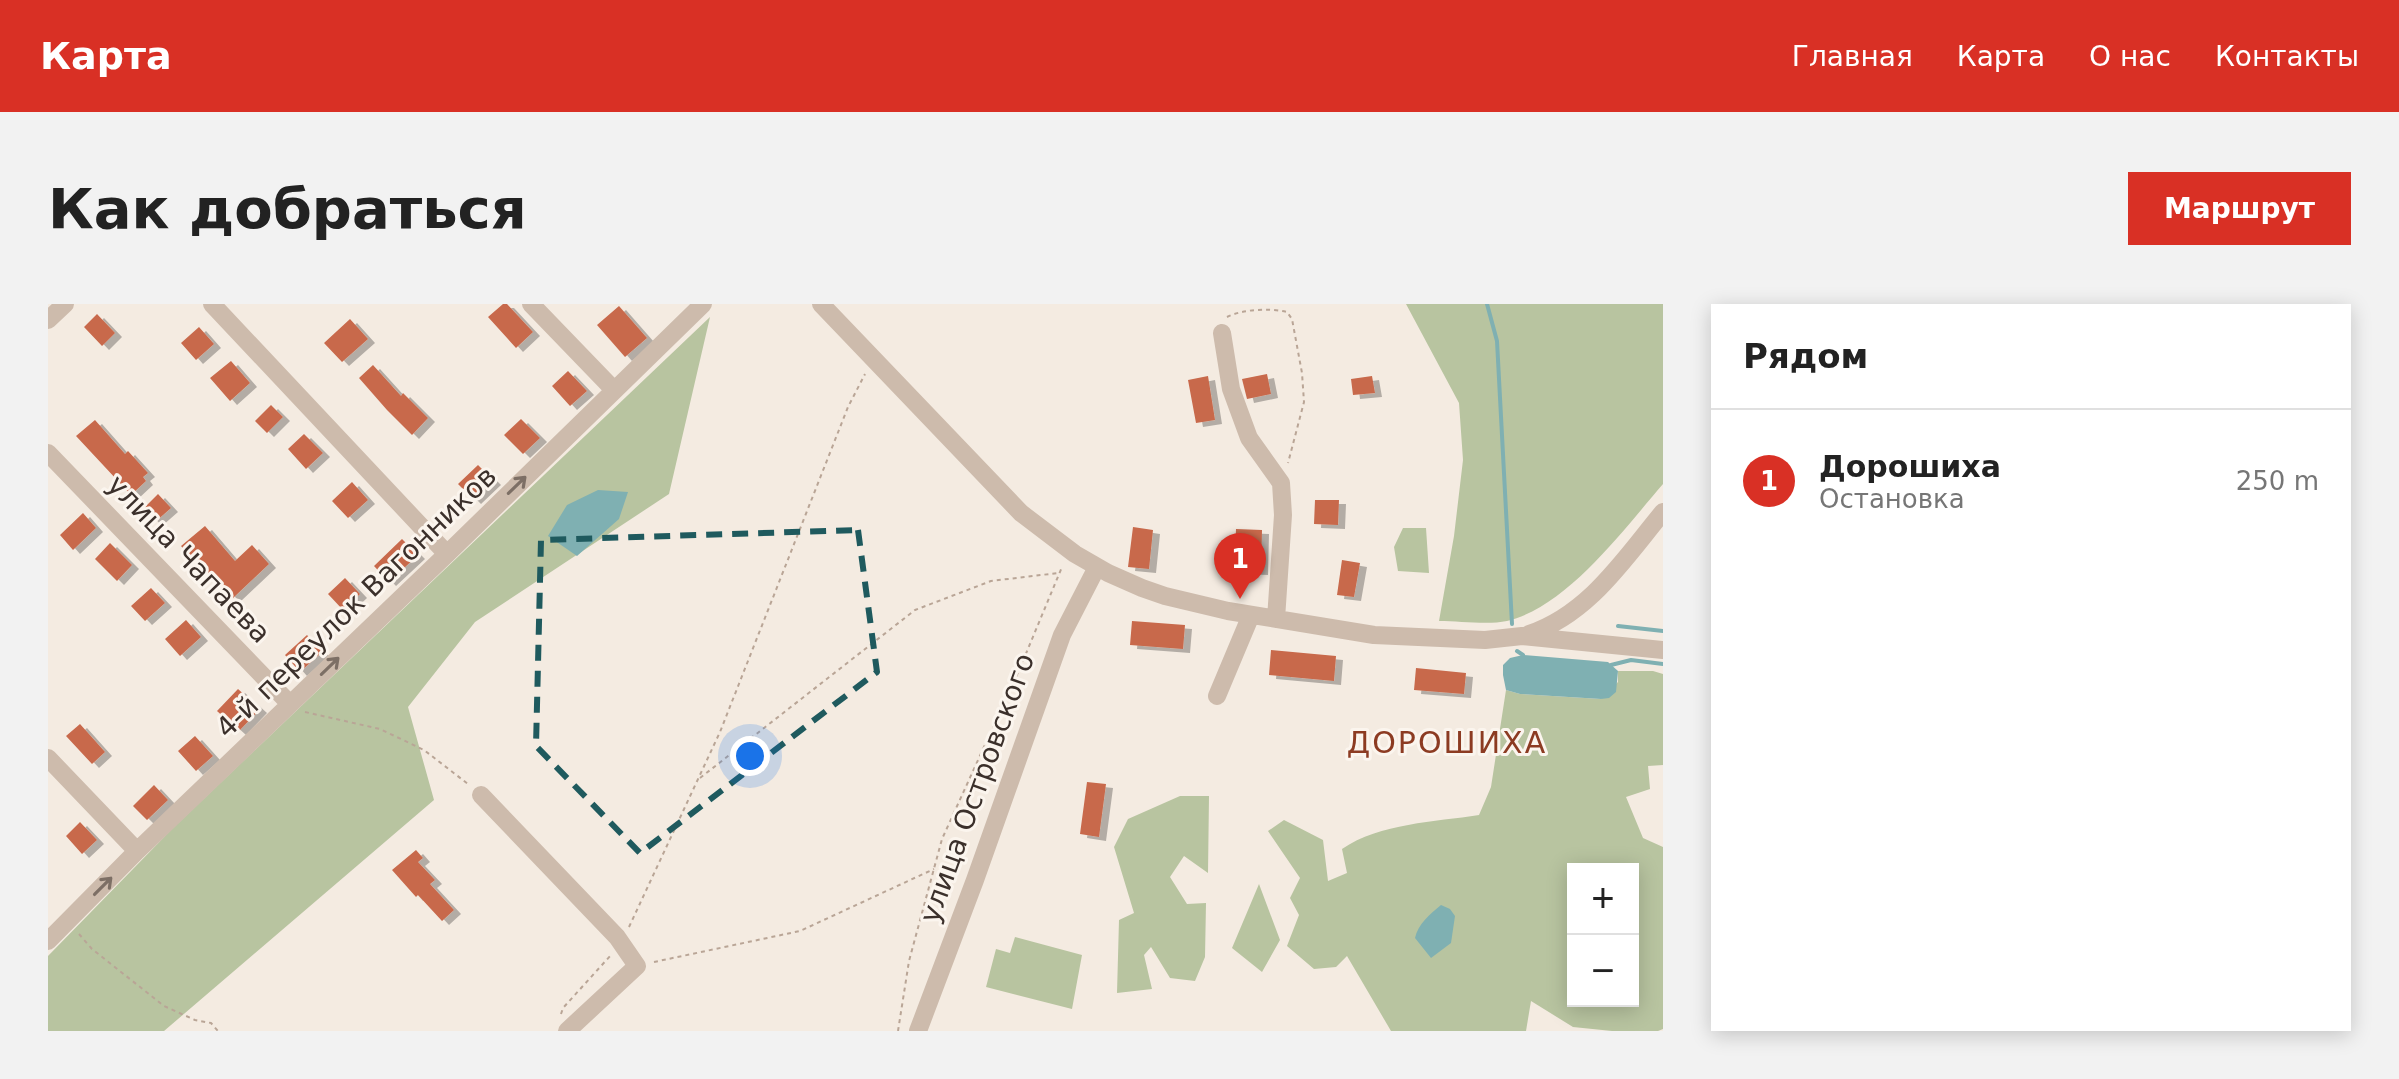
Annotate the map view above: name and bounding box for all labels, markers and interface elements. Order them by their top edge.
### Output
text: Карта [40,34,172,78]
text: Главная [1792,40,1913,73]
text: Карта [1957,40,2045,73]
text: О нас [2089,40,2171,73]
text: Контакты [2215,40,2359,73]
button: Маршрут [2128,172,2351,245]
text: Как добраться [48,176,527,241]
text: Рядом [1743,336,1868,376]
text: Дорошиха [1819,449,2001,484]
street label: 4-й переулок Вагонников [209,459,503,745]
text: 1 [1760,466,1778,496]
text: 250 m [2236,466,2319,496]
street label: улица Чапаева [101,468,277,650]
one-way arrow [507,476,527,495]
text: Остановка [1819,484,1965,514]
pin: 1 [1214,533,1266,599]
street label: улица Островского [913,649,1041,927]
one-way arrow [320,657,339,676]
district label: ДОРОШИХА [1347,725,1547,760]
your location [730,736,770,776]
map controls [1567,863,1639,1007]
button: + [1567,863,1639,935]
one-way arrow [93,877,112,896]
button: − [1567,935,1639,1007]

